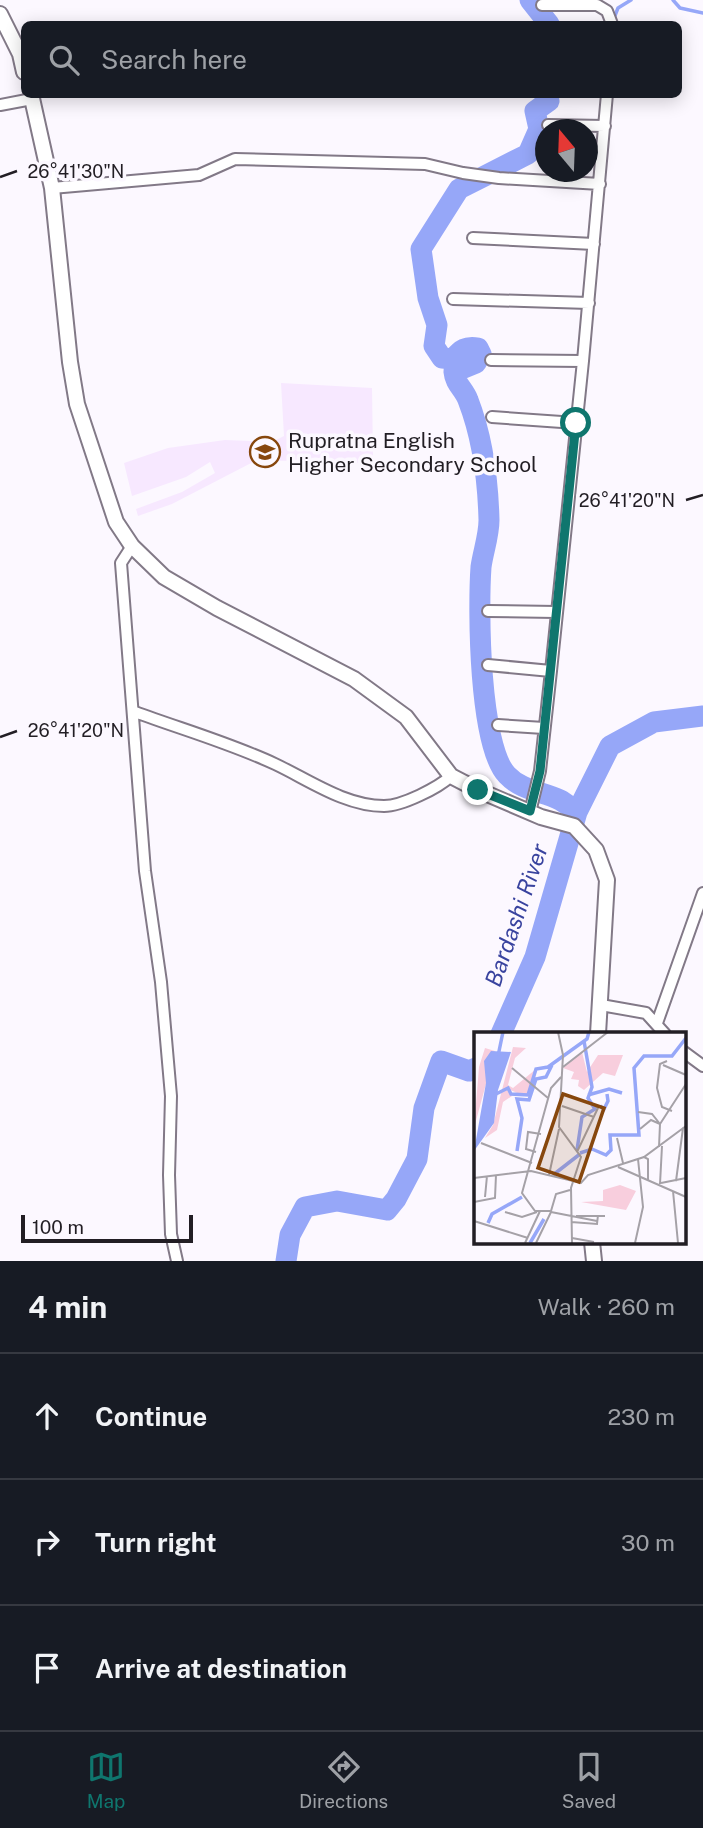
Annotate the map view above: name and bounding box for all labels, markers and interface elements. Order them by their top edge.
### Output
search box [21,21,682,98]
icon: search [45,41,83,79]
text: Search here [101,44,247,75]
north arrow [535,119,598,182]
text: 26°41'30"N [28,161,124,182]
route start [560,407,591,438]
place label: Rupratna English Higher Secondary School [288,428,537,477]
school or university icon: Rupratna English Higher Secondary School [248,435,282,469]
text: 26°41'20"N [579,490,675,511]
text: 26°41'20"N [28,720,124,741]
route end [462,774,493,805]
water label: Bardashi River [479,840,553,990]
inset map [474,1032,686,1244]
scale bar [21,1212,192,1244]
text: 100 m [32,1216,84,1238]
text: 4 min [28,1289,107,1325]
text: Walk · 260 m [538,1293,675,1320]
icon: ahead [28,1397,66,1435]
text: Continue [95,1401,207,1432]
text: 230 m [607,1403,675,1430]
icon: right [28,1523,66,1561]
text: Turn right [95,1527,217,1558]
text: 30 m [621,1529,675,1556]
icon: arrive [28,1649,66,1687]
text: Arrive at destination [95,1653,347,1684]
tab: Map [87,1748,125,1812]
tab: Directions [299,1748,388,1812]
tab: Saved [562,1748,616,1812]

